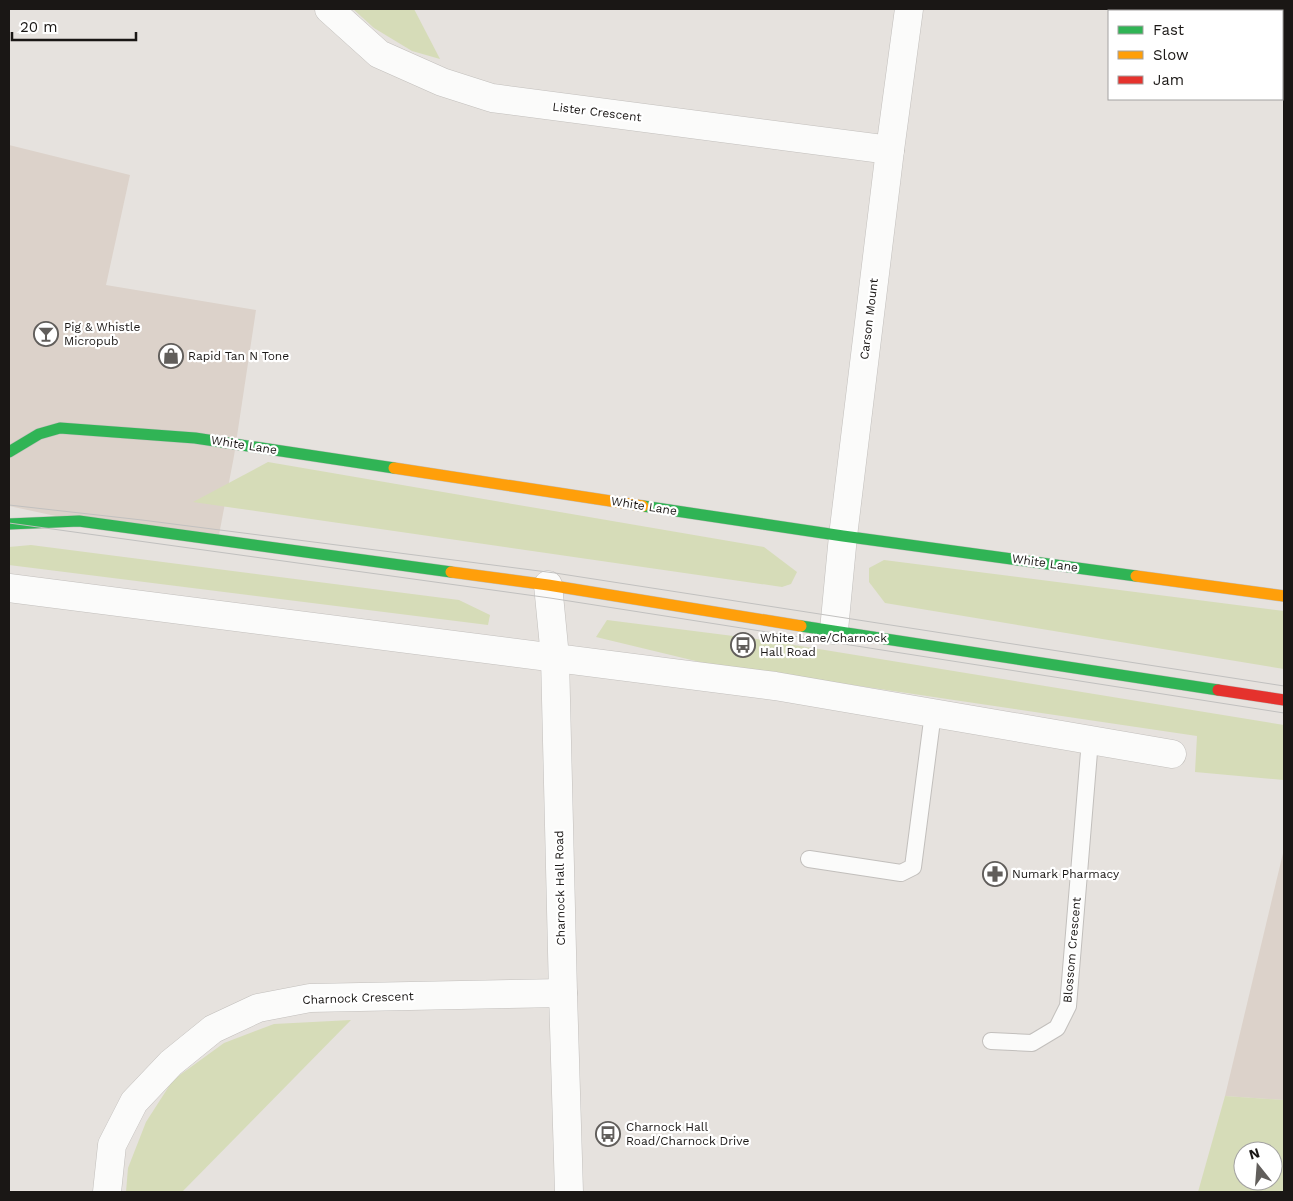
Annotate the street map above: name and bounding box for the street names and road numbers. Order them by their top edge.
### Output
street label: Lister Crescent [552,100,642,124]
street label: Carson Mount [857,278,881,360]
street label: White Lane [210,433,278,457]
street label: White Lane [610,494,678,518]
street label: White Lane [1011,551,1079,575]
street label: Charnock Hall Road [552,830,568,946]
street label: Blossom Crescent [1060,896,1084,1004]
street label: Charnock Crescent [302,989,414,1007]

